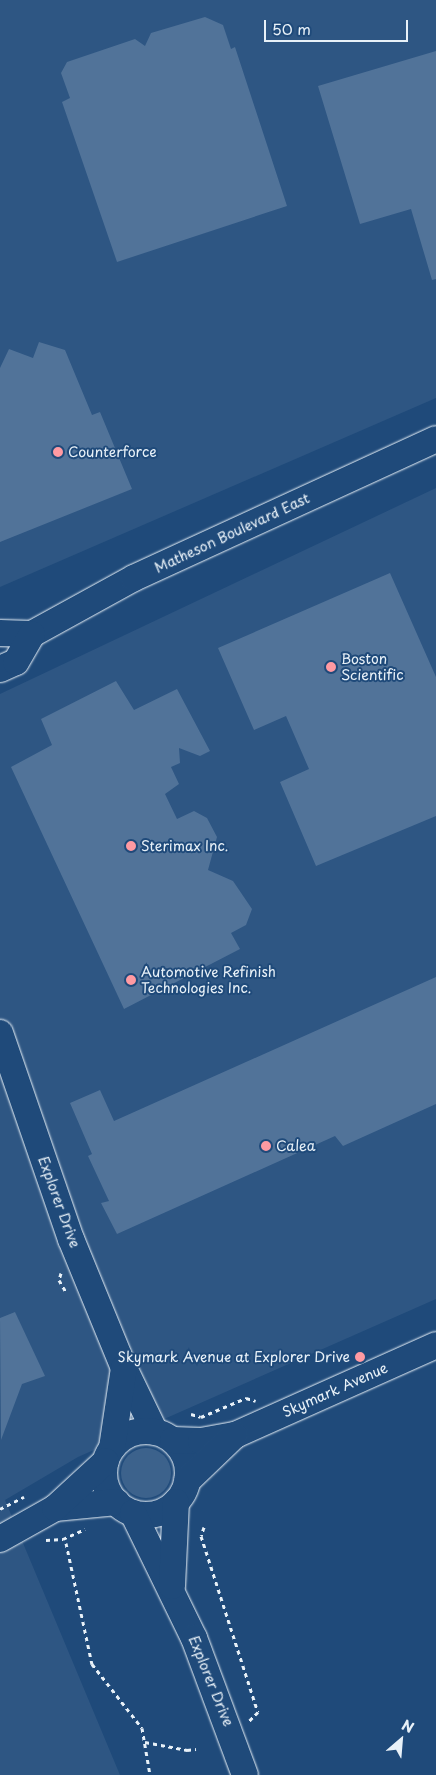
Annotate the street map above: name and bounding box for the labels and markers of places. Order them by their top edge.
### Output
place label: Counterforce [68,444,157,460]
marker: Counterforce [52,446,64,458]
place label: Boston Scientific [341,651,404,684]
marker: Boston Scientific [325,661,337,673]
place label: Sterimax Inc. [141,838,230,854]
marker: Sterimax Inc. [125,840,137,852]
place label: Automotive Refinish Technologies Inc. [141,964,276,996]
marker: Automotive Refinish Technologies Inc. [125,974,137,986]
place label: Calea [276,1138,316,1154]
marker: Calea [260,1140,272,1152]
place label: Skymark Avenue at Explorer Drive [117,1349,350,1365]
marker: Skymark Avenue at Explorer Drive [354,1351,366,1363]

